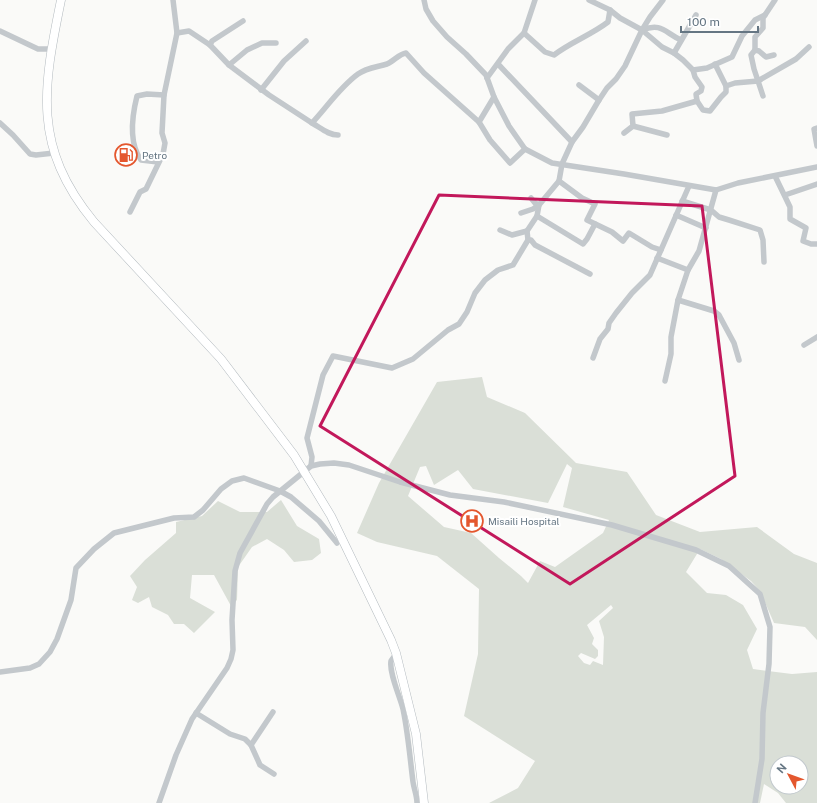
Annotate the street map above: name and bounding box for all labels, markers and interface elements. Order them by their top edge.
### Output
scale bar [681,8,758,34]
text: 100 m [687,15,720,29]
fuel station icon: Petro [113,142,139,168]
place label: Petro [142,149,167,161]
hospital icon: Misaili Hospital [459,508,485,534]
place label: Misaili Hospital [488,515,560,527]
north arrow [769,755,809,795]
text: N [774,761,789,776]

